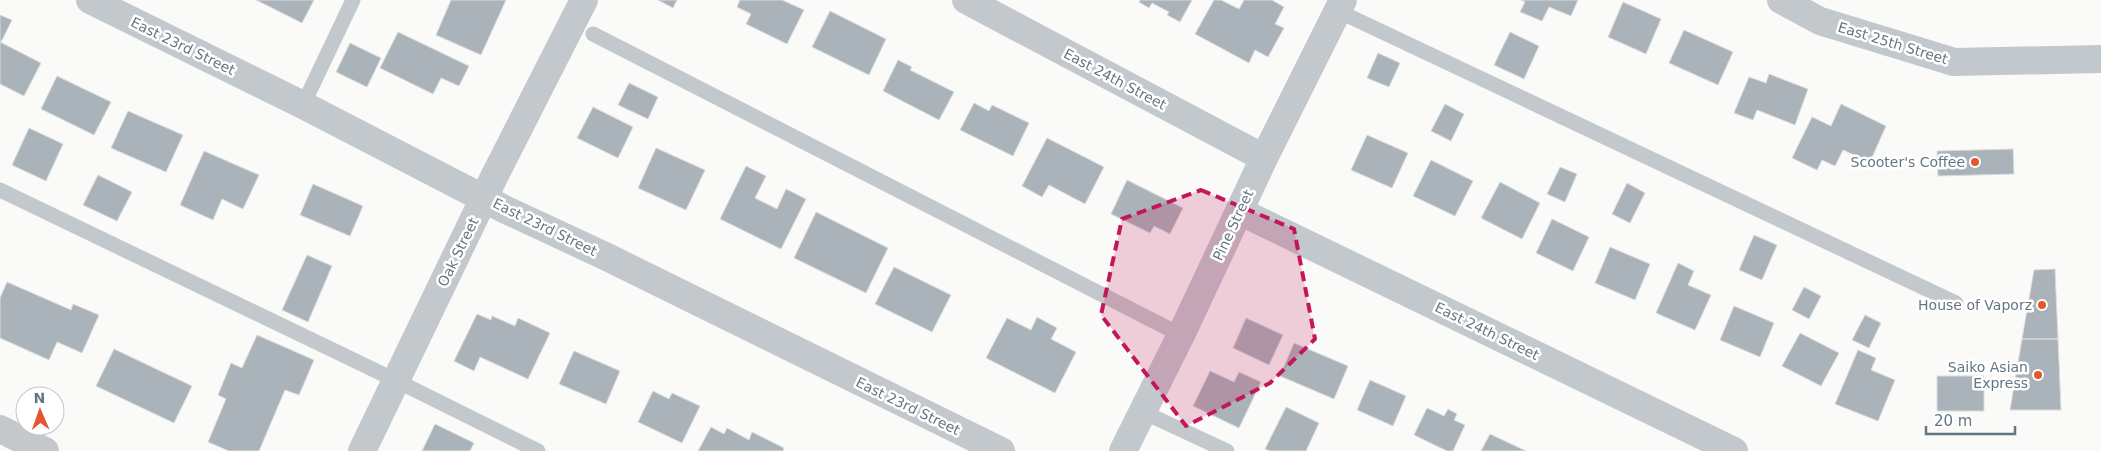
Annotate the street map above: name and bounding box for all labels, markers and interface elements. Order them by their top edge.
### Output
street label: East 23rd Street [128,14,238,78]
street label: East 25th Street [1836,19,1950,67]
street label: East 24th Street [1061,45,1169,113]
place label: Scooter's Coffee [1851,154,1965,170]
marker: Scooter's Coffee [1969,156,1981,168]
street label: Pine Street [1210,186,1257,263]
street label: East 23rd Street [490,195,600,259]
street label: Oak Street [434,214,482,289]
place label: House of Vaporz [1918,297,2032,313]
street label: East 24th Street [1432,299,1542,363]
marker: House of Vaporz [2036,299,2048,311]
place label: Saiko Asian Express [1948,359,2028,391]
marker: Saiko Asian Express [2032,369,2044,381]
street label: East 23rd Street [853,374,963,438]
north arrow [15,386,65,436]
text: N [33,390,46,406]
scale bar [1926,404,2015,436]
text: 20 m [1934,412,1972,430]

